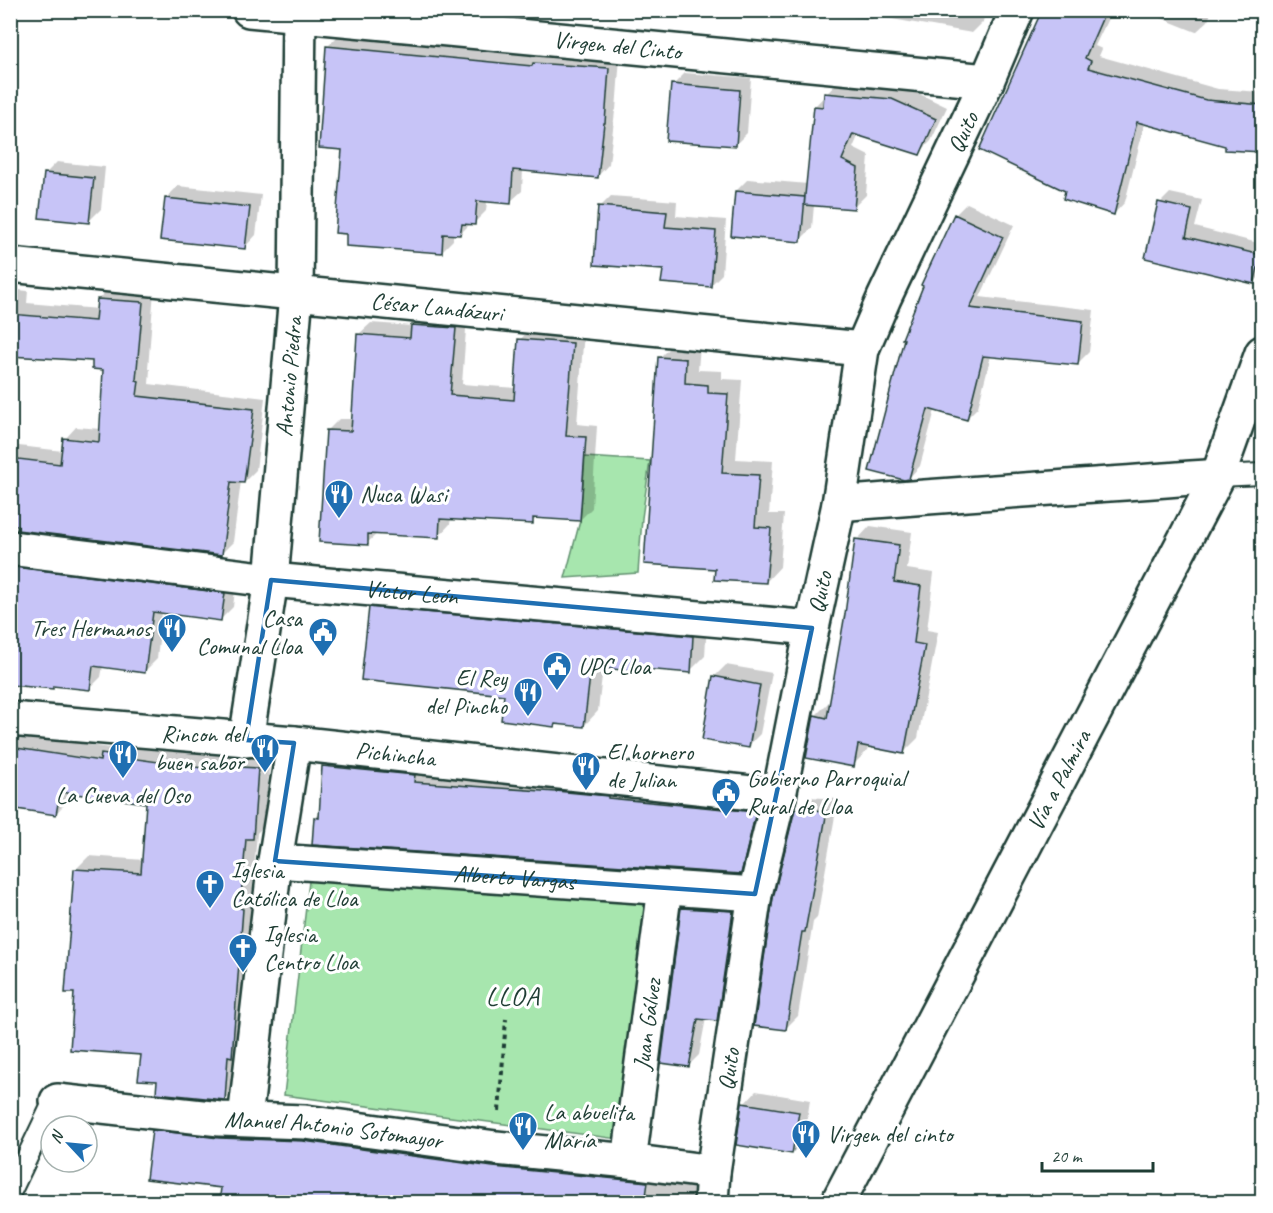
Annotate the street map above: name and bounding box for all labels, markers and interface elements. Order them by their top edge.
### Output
street label: Virgen del Cinto [552,24,685,67]
street label: Quito [940,105,986,158]
street label: César Landázuri [370,286,507,329]
street label: Antonio Piedra [269,313,309,438]
restaurant icon: Nuca Wasi [323,478,355,520]
place label: Nuca Wasi [360,479,450,509]
street label: Quito [801,567,839,616]
street label: Víctor León [364,573,460,612]
place label: Casa Comunal Lloa [197,603,303,661]
restaurant icon: Tres Hermanos [156,612,188,654]
place label: Tres Hermanos [31,613,153,643]
public building icon: Casa Comunal Lloa [307,616,339,658]
public building icon: UPC Lloa [541,650,573,692]
place label: UPC Lloa [578,651,652,681]
place label: El Rey del Pincho [426,663,509,721]
restaurant icon: El Rey del Pincho [512,676,544,718]
place label: Rincon del buen sabor [155,719,248,777]
street label: Vía a Palmira [1020,724,1098,836]
restaurant icon: Rincon del buen sabor [249,732,281,774]
street label: Pichincha [354,735,439,774]
place label: El hornero de Julian [607,737,695,795]
restaurant icon: La Cueva del Oso [107,738,139,780]
restaurant icon: El hornero de Julian [570,750,602,792]
place label: Gobierno Parroquial Rural de Lloa [747,763,909,821]
public building icon: Gobierno Parroquial Rural de Lloa [710,776,742,818]
place label: La Cueva del Oso [56,780,192,810]
place label: Iglesia Católica de Lloa [231,855,359,913]
street label: Alberto Vargas [453,858,579,897]
church icon: Iglesia Católica de Lloa [194,868,226,910]
place label: Iglesia Centro Lloa [264,919,360,977]
church icon: Iglesia Centro Lloa [227,932,259,974]
street label: Juan Gálvez [626,975,668,1073]
district label: LLOA [486,979,540,1013]
street label: Quito [711,1045,747,1092]
place label: La abuelita María [544,1097,636,1155]
street label: Manuel Antonio Sotomayor [224,1104,447,1156]
restaurant icon: La abuelita María [507,1110,539,1152]
north arrow [39,1114,99,1174]
restaurant icon: Virgen del cinto [790,1118,822,1160]
place label: Virgen del cinto [827,1119,955,1149]
text: N [45,1126,69,1147]
scale bar [1042,1135,1153,1173]
text: 20 m [1051,1145,1084,1167]

